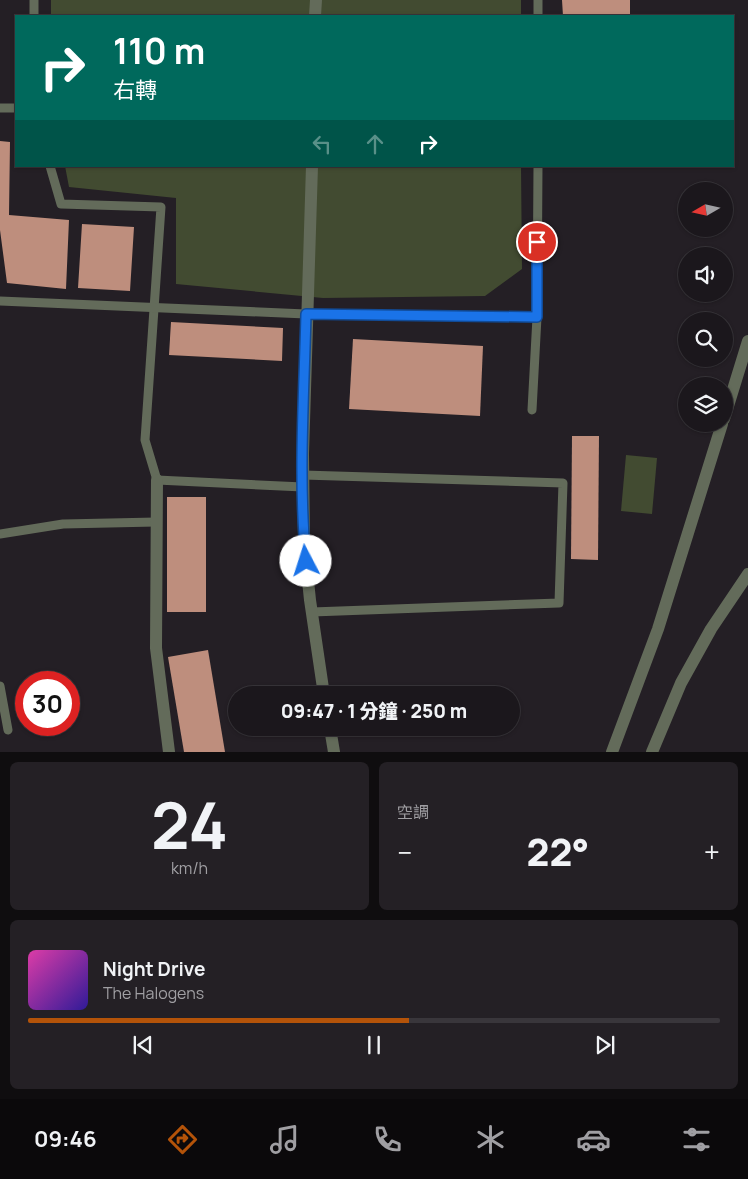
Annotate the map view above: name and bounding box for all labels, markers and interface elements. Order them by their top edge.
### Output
text: 110 m [113,27,205,75]
icon: right [30,35,95,100]
text: 右轉 [113,75,157,105]
icon: left [308,130,336,158]
icon: ahead [361,130,389,158]
icon: right [414,130,442,158]
north arrow [678,182,732,238]
map controls [678,182,733,432]
pin [516,221,558,263]
icon: arrive [523,228,551,256]
button: sound [678,247,733,302]
button: search [678,312,733,367]
button: layers [678,377,733,432]
position arrow [279,534,331,586]
speed limit sign: 30 [15,671,80,736]
text: 09:47 · 1 分鐘 · 250 m [281,698,467,724]
text: 24 [151,780,228,869]
text: 空調 [397,801,429,823]
text: 22° [526,825,589,877]
text: − [397,833,412,871]
text: + [704,833,720,871]
text: km/h [171,857,208,879]
text: Night Drive [103,956,205,982]
text: The Halogens [103,982,204,1004]
icon: previous [129,1031,157,1059]
icon: pause [360,1031,388,1059]
icon: next [591,1031,619,1059]
icon: directions [165,1122,200,1157]
icon: music [267,1122,302,1157]
icon: phone [370,1122,405,1157]
icon: climate [473,1122,508,1157]
icon: car [576,1122,611,1157]
icon: filters [679,1122,714,1157]
text: 09:46 [34,1124,97,1154]

